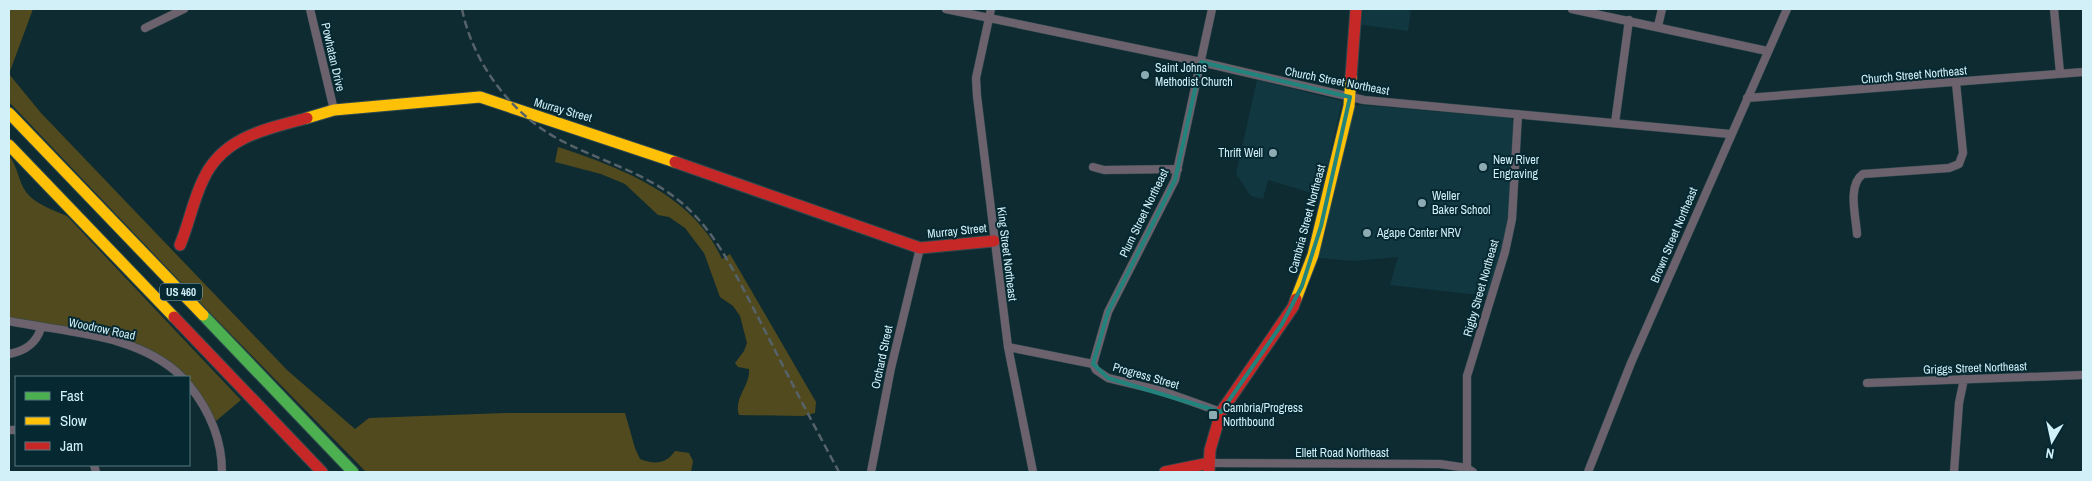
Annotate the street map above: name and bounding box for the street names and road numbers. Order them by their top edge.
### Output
street label: Powhatan Drive [317,21,349,93]
street label: Church Street Northeast [1860,62,1968,88]
street label: Church Street Northeast [1283,63,1391,99]
street label: Murray Street [532,94,594,126]
street label: Cambria Street Northeast [1285,163,1329,275]
street label: Plum Street Northeast [1116,166,1173,260]
street label: Brown Street Northeast [1647,185,1701,285]
street label: King Street Northeast [993,206,1021,302]
street label: Murray Street [927,220,988,242]
street label: Rigby Street Northeast [1460,237,1503,338]
road number: US 460 [160,284,202,300]
street label: Woodrow Road [67,314,137,344]
street label: Orchard Street [867,324,897,390]
street label: Griggs Street Northeast [1923,358,2027,378]
street label: Progress Street [1111,359,1181,393]
street label: Ellett Road Northeast [1295,445,1389,461]

